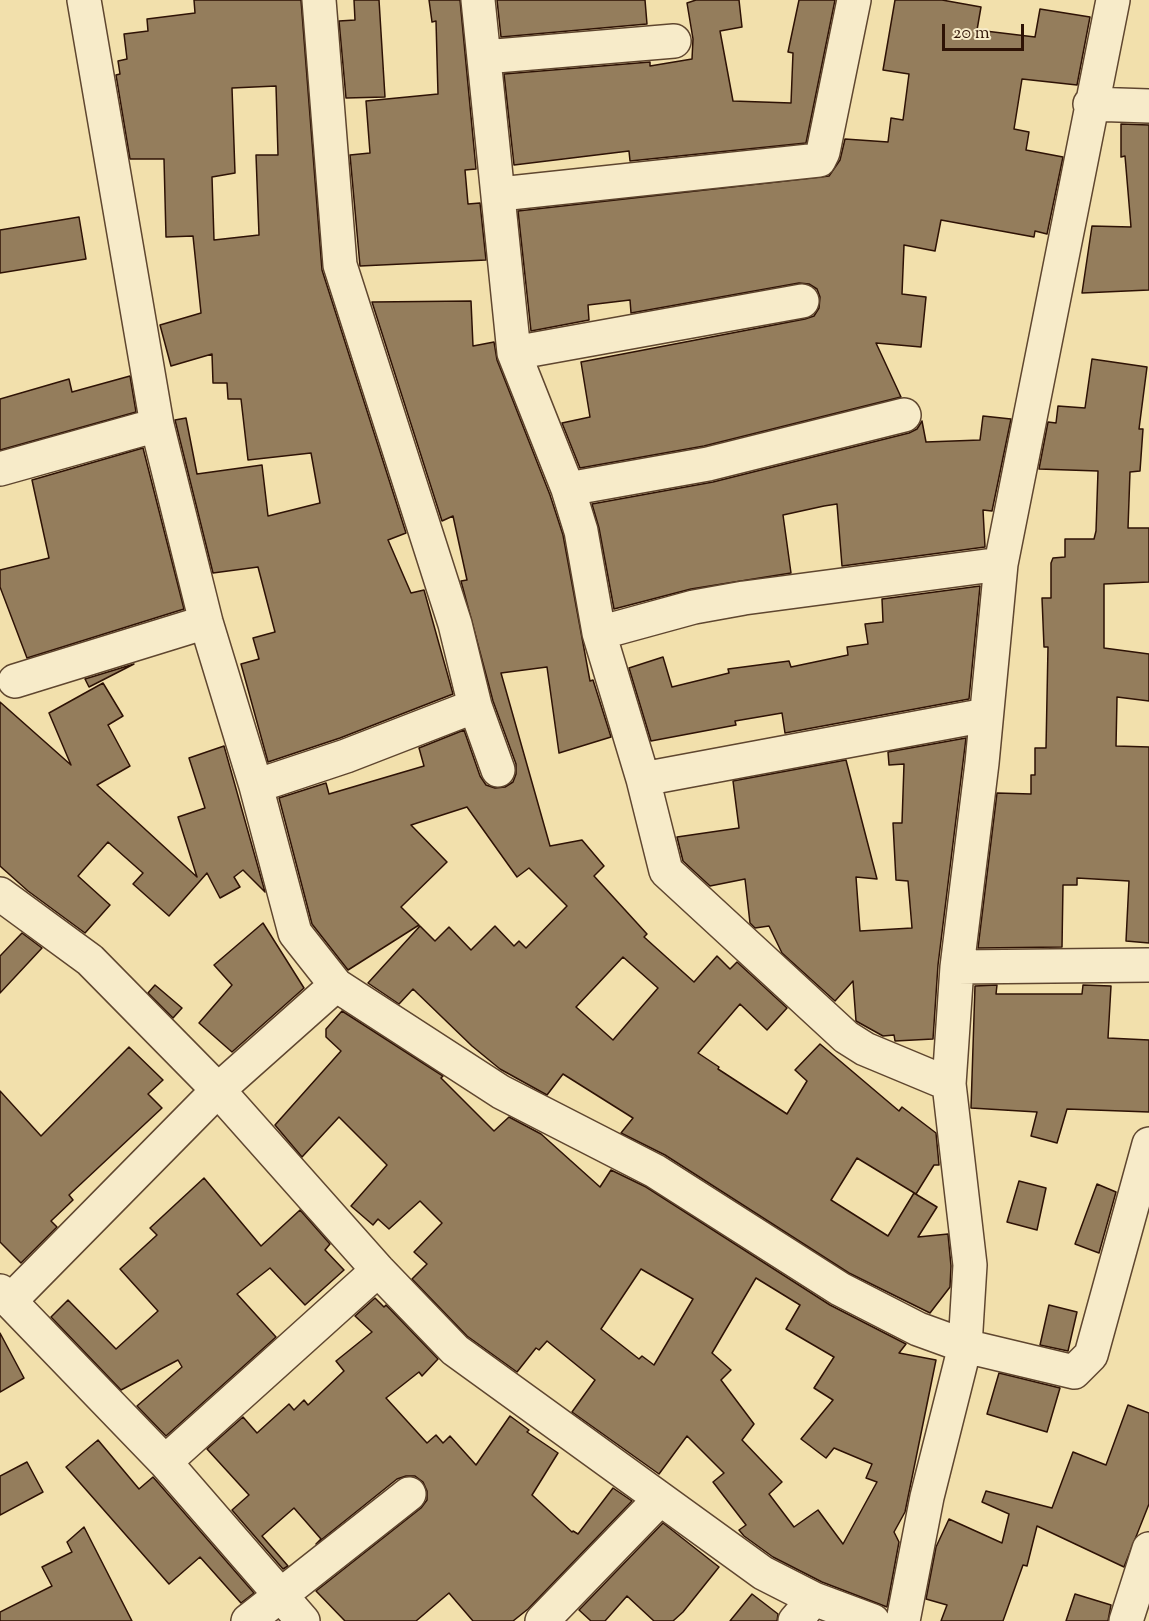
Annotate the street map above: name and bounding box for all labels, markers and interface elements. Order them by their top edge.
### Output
scale bar [945,12,1028,50]
text: 20 m [953,21,990,47]

